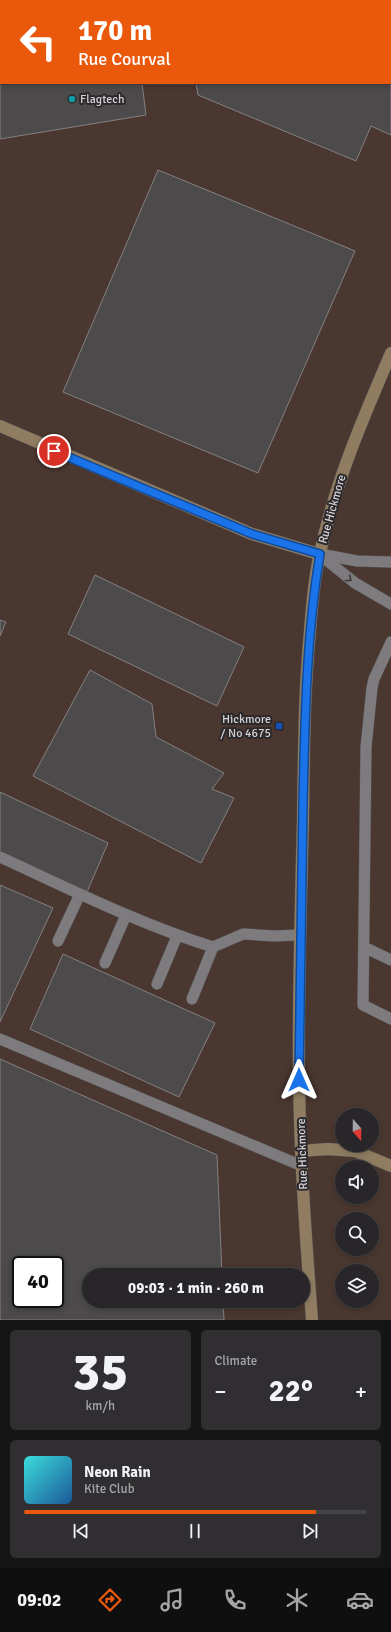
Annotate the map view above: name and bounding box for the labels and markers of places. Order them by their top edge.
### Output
place label: Flagtech [80,92,124,107]
marker: Flagtech [67,94,77,104]
pin [37,434,71,468]
place label: Hickmore / No 4675 [220,712,271,741]
marker: Hickmore / No 4675 [274,721,284,731]

